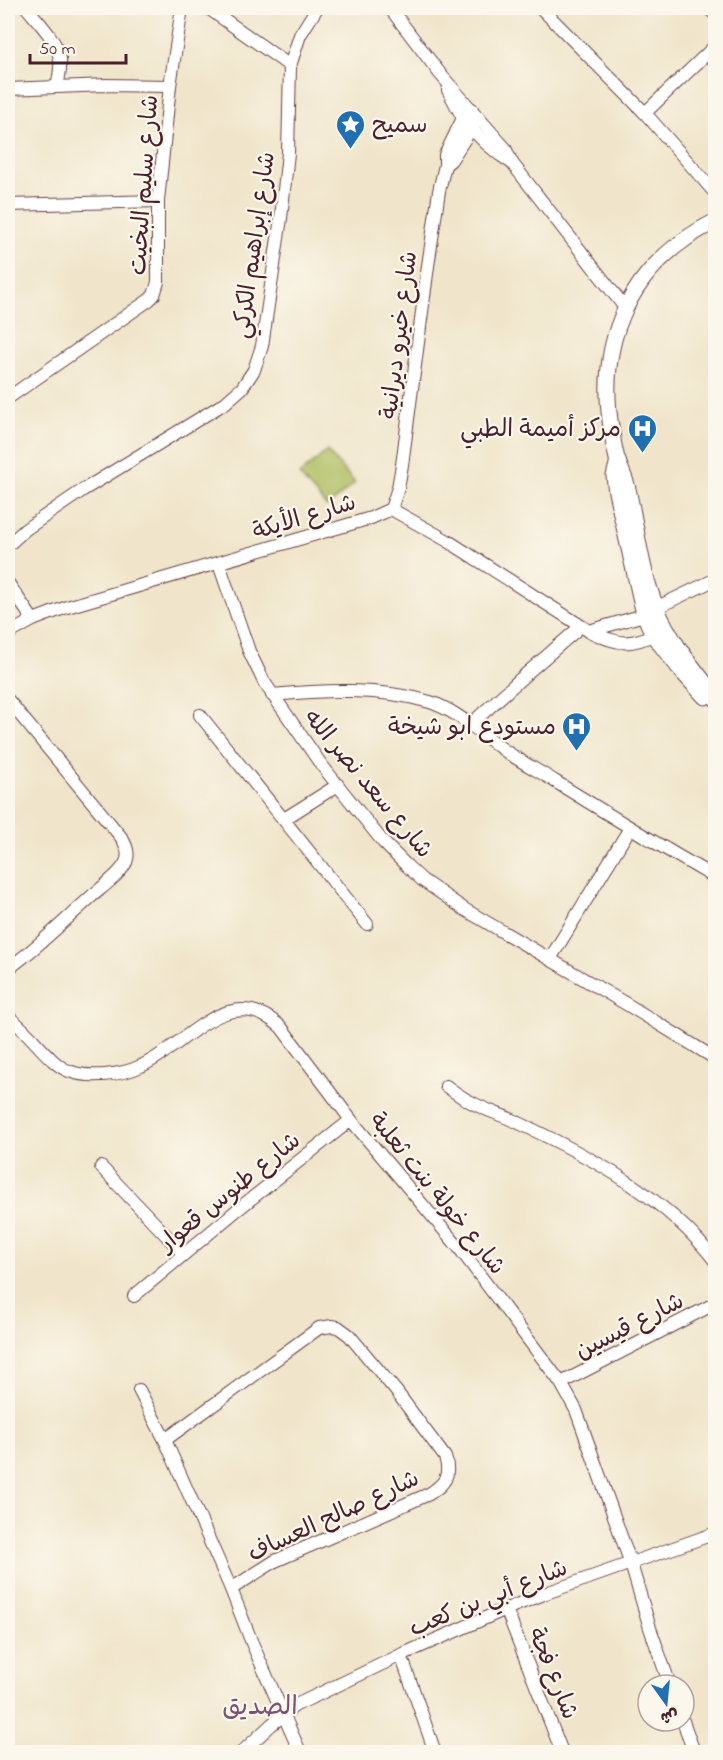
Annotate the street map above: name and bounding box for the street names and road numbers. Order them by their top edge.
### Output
street label: شارع سليم البخيت [122,94,169,277]
street label: شارع إبراهيم الكركي [225,150,287,341]
street label: شارع خيرو ديرانية [373,249,428,421]
street label: شارع الأيكة [248,484,361,551]
street label: شارع سعد نصر الله [294,702,440,867]
street label: شارع خولة بنت ثعلبة [359,1106,513,1284]
street label: شارع طنوس قعوار [150,1125,309,1263]
street label: شارع قيسين [570,1285,691,1370]
street label: شارع صالح العساف [243,1462,426,1572]
street label: شارع أبي بن كعب [404,1552,574,1648]
street label: شارع فجة [517,1623,586,1725]

